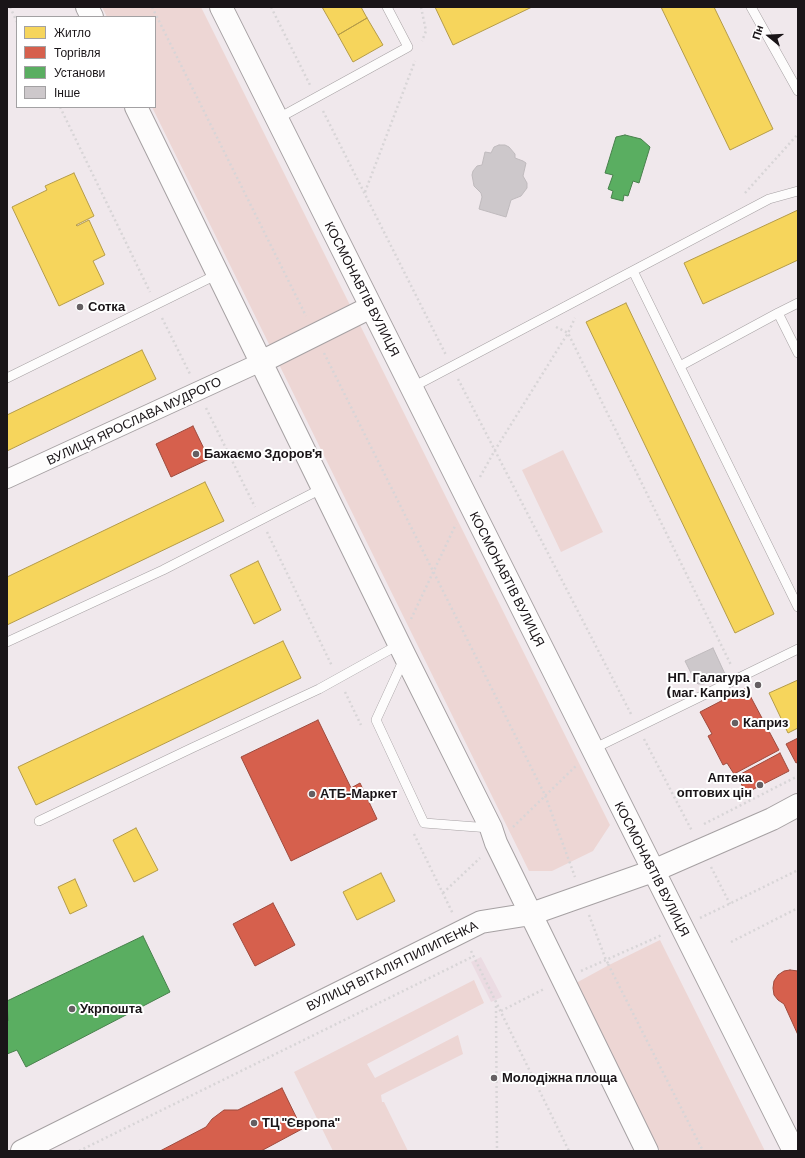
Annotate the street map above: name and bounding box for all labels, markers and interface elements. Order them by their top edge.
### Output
legend [16,16,156,108]
north arrow [749,16,789,56]
text: Пн [749,23,766,41]
text: Житло [54,25,91,39]
text: Торгівля [54,45,100,59]
text: Установи [54,65,105,79]
text: Інше [54,85,80,99]
street label: КОСМОНАВТІВ ВУЛИЦЯ [321,219,403,359]
place label: Сотка [88,299,125,315]
marker: Сотка [75,302,85,312]
street label: ВУЛИЦЯ ЯРОСЛАВА МУДРОГО [44,374,224,468]
place label: Бажаємо Здоров'я [204,446,322,462]
marker: Бажаємо Здоров'я [191,449,201,459]
street label: КОСМОНАВТІВ ВУЛИЦЯ [466,509,548,649]
place label: НП. Галагура (маг. Каприз) [667,670,750,701]
marker: НП. Галагура (маг. Каприз) [753,680,763,690]
place label: Каприз [743,715,789,731]
marker: Каприз [730,718,740,728]
place label: Аптека оптових цін [677,770,752,801]
marker: Аптека оптових цін [755,780,765,790]
place label: АТБ-Маркет [320,786,397,802]
marker: АТБ-Маркет [307,789,317,799]
street label: КОСМОНАВТІВ ВУЛИЦЯ [611,799,693,939]
street label: ВУЛИЦЯ ВІТАЛІЯ ПИЛИПЕНКА [304,918,480,1014]
place label: Укрпошта [80,1001,142,1017]
marker: Укрпошта [67,1004,77,1014]
place label: Молодіжна площа [502,1070,617,1086]
marker: Молодіжна площа [489,1073,499,1083]
place label: ТЦ "Європа" [262,1115,340,1131]
marker: ТЦ "Європа" [249,1118,259,1128]

